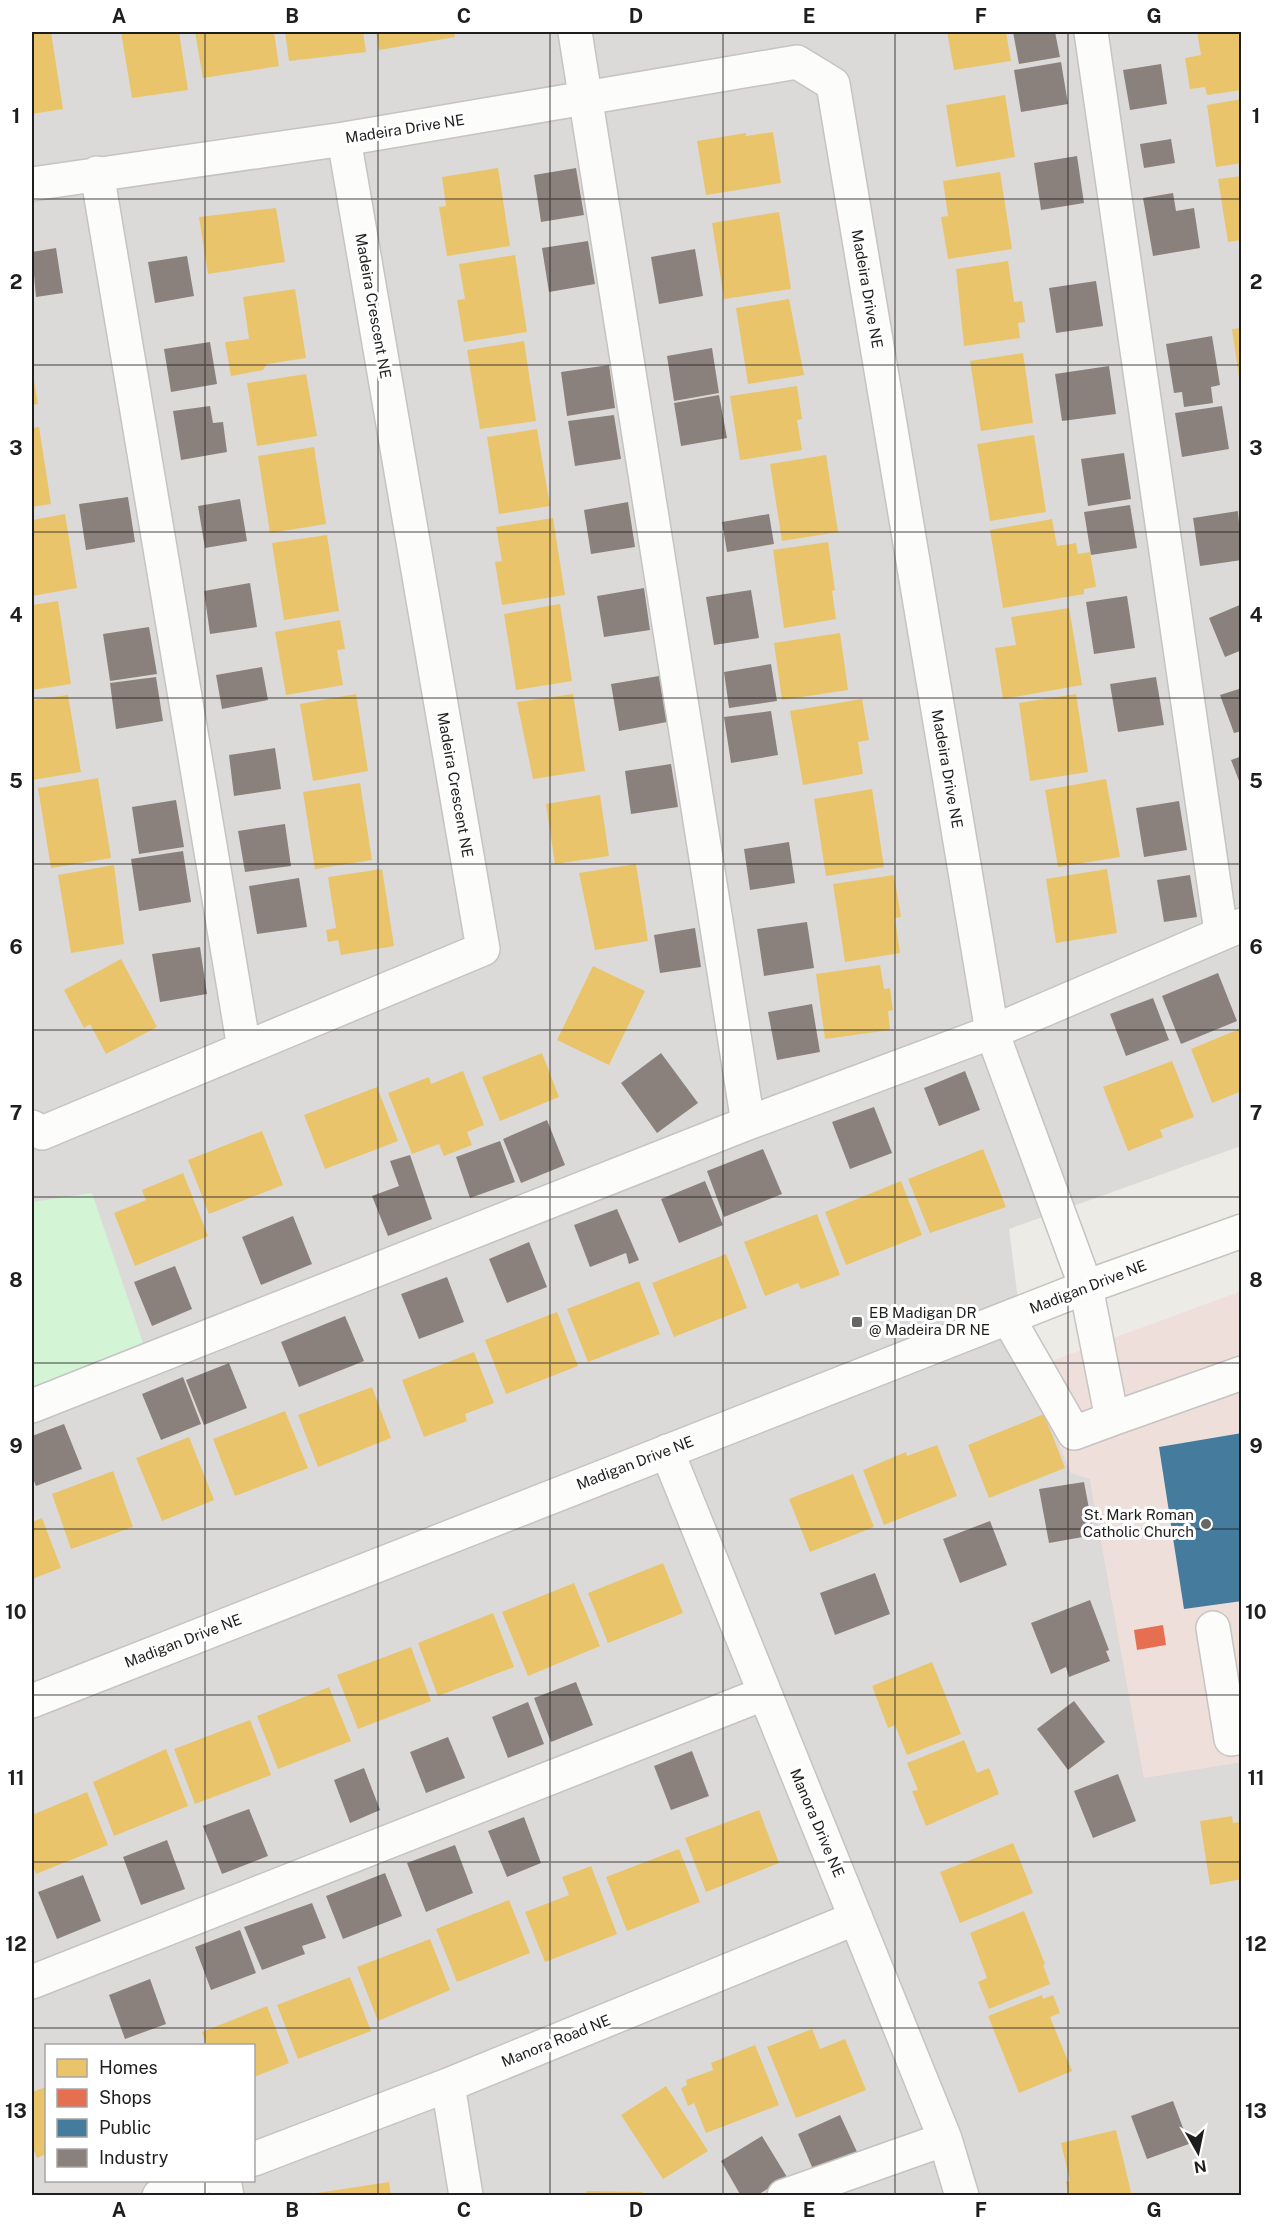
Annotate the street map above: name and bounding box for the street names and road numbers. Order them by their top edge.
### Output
street label: Madeira Drive NE [344,111,466,146]
street label: Madeira Drive NE [849,228,886,350]
street label: Madeira Crescent NE [352,232,395,380]
street label: Madeira Drive NE [929,708,966,830]
street label: Madeira Crescent NE [434,711,477,859]
street label: Madigan Drive NE [1027,1256,1149,1317]
street label: Madigan Drive NE [574,1432,696,1493]
street label: Madigan Drive NE [122,1610,244,1671]
street label: Manora Drive NE [787,1766,848,1880]
street label: Manora Road NE [499,2011,613,2070]

